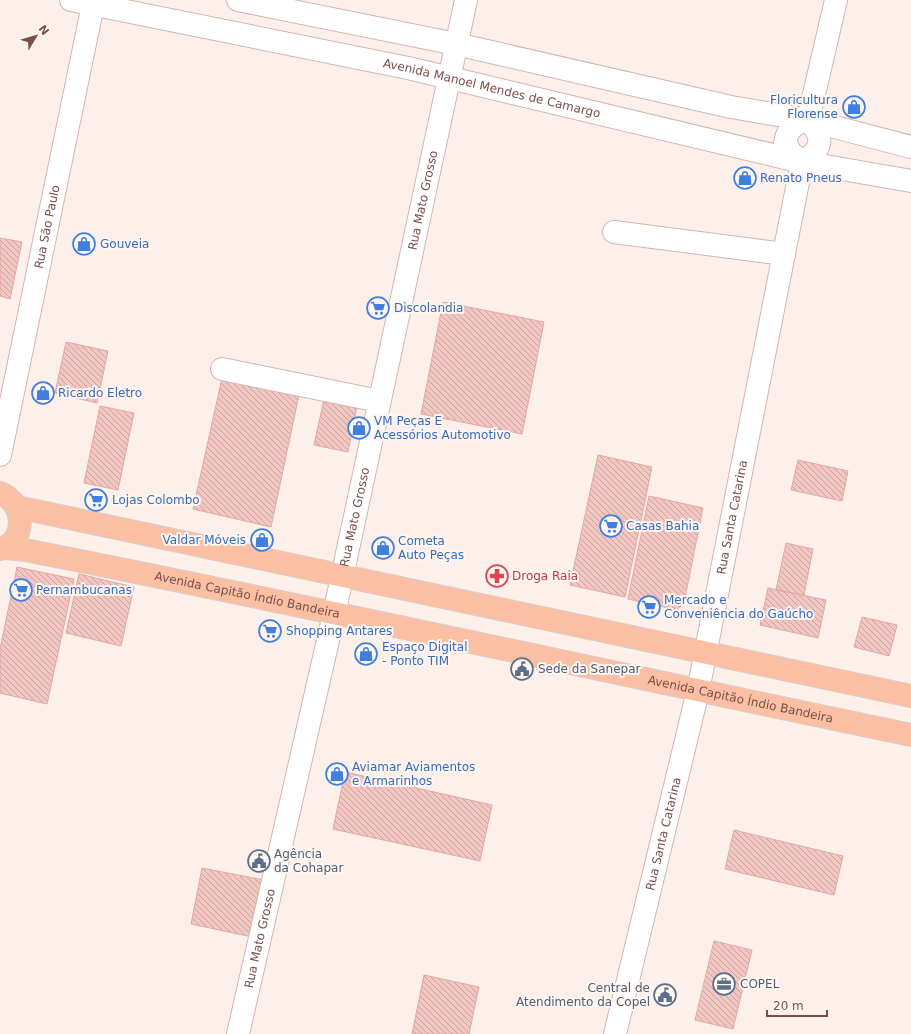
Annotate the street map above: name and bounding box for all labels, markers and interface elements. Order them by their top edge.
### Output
north arrow [16,16,56,56]
text: N [36,23,51,38]
street label: Avenida Manoel Mendes de Camargo [382,56,602,121]
place label: Floricultura Florense [770,93,838,121]
shop icon: Floricultura Florense [841,94,867,120]
street label: Rua Mato Grosso [405,149,440,251]
shop icon: Renato Pneus [732,165,758,191]
place label: Renato Pneus [760,171,842,185]
street label: Rua São Paulo [32,184,63,270]
shop icon: Gouveia [71,231,97,257]
place label: Gouveia [100,237,149,251]
supermarket icon: Discolandia [365,295,391,321]
place label: Discolandia [394,301,463,315]
shop icon: Ricardo Eletro [30,380,56,406]
place label: Ricardo Eletro [58,386,142,400]
place label: VM Peças E Acessórios Automotivo [374,414,511,442]
shop icon: VM Peças E Acessórios Automotivo [346,415,372,441]
street label: Rua Santa Catarina [714,459,750,576]
street label: Rua Mato Grosso [337,466,372,568]
supermarket icon: Lojas Colombo [83,487,109,513]
place label: Lojas Colombo [112,493,200,507]
supermarket icon: Casas Bahia [598,513,624,539]
place label: Casas Bahia [626,519,699,533]
shop icon: Valdar Móveis [249,527,275,553]
place label: Valdar Móveis [163,533,246,547]
place label: Cometa Auto Peças [398,534,464,562]
shop icon: Cometa Auto Peças [370,535,396,561]
pharmacy icon: Droga Raia [484,563,510,589]
street label: Avenida Capitão Índio Bandeira [153,569,341,621]
place label: Droga Raia [512,569,578,583]
supermarket icon: Pernambucanas [8,577,34,603]
place label: Pernambucanas [36,583,132,597]
place label: Mercado e Conveniência do Gaúcho [664,593,813,621]
supermarket icon: Mercado e Conveniência do Gaúcho [636,594,662,620]
supermarket icon: Shopping Antares [257,618,283,644]
place label: Shopping Antares [286,624,392,638]
place label: Espaço Digital - Ponto TIM [382,640,467,668]
shop icon: Espaço Digital - Ponto TIM [353,641,379,667]
public building icon: Sede da Sanepar [509,656,535,682]
place label: Sede da Sanepar [538,662,641,676]
street label: Avenida Capitão Índio Bandeira [647,673,834,726]
place label: Aviamar Aviamentos e Armarinhos [352,760,475,788]
shop icon: Aviamar Aviamentos e Armarinhos [324,761,350,787]
street label: Rua Santa Catarina [643,776,684,892]
place label: Agência da Cohapar [274,847,343,875]
public building icon: Agência da Cohapar [246,848,272,874]
street label: Rua Mato Grosso [242,887,278,989]
office icon: COPEL [711,971,737,997]
place label: COPEL [740,977,780,991]
place label: Central de Atendimento da Copel [516,981,650,1009]
public building icon: Central de Atendimento da Copel [652,982,678,1008]
scale bar [767,992,827,1018]
text: 20 m [773,999,804,1013]

